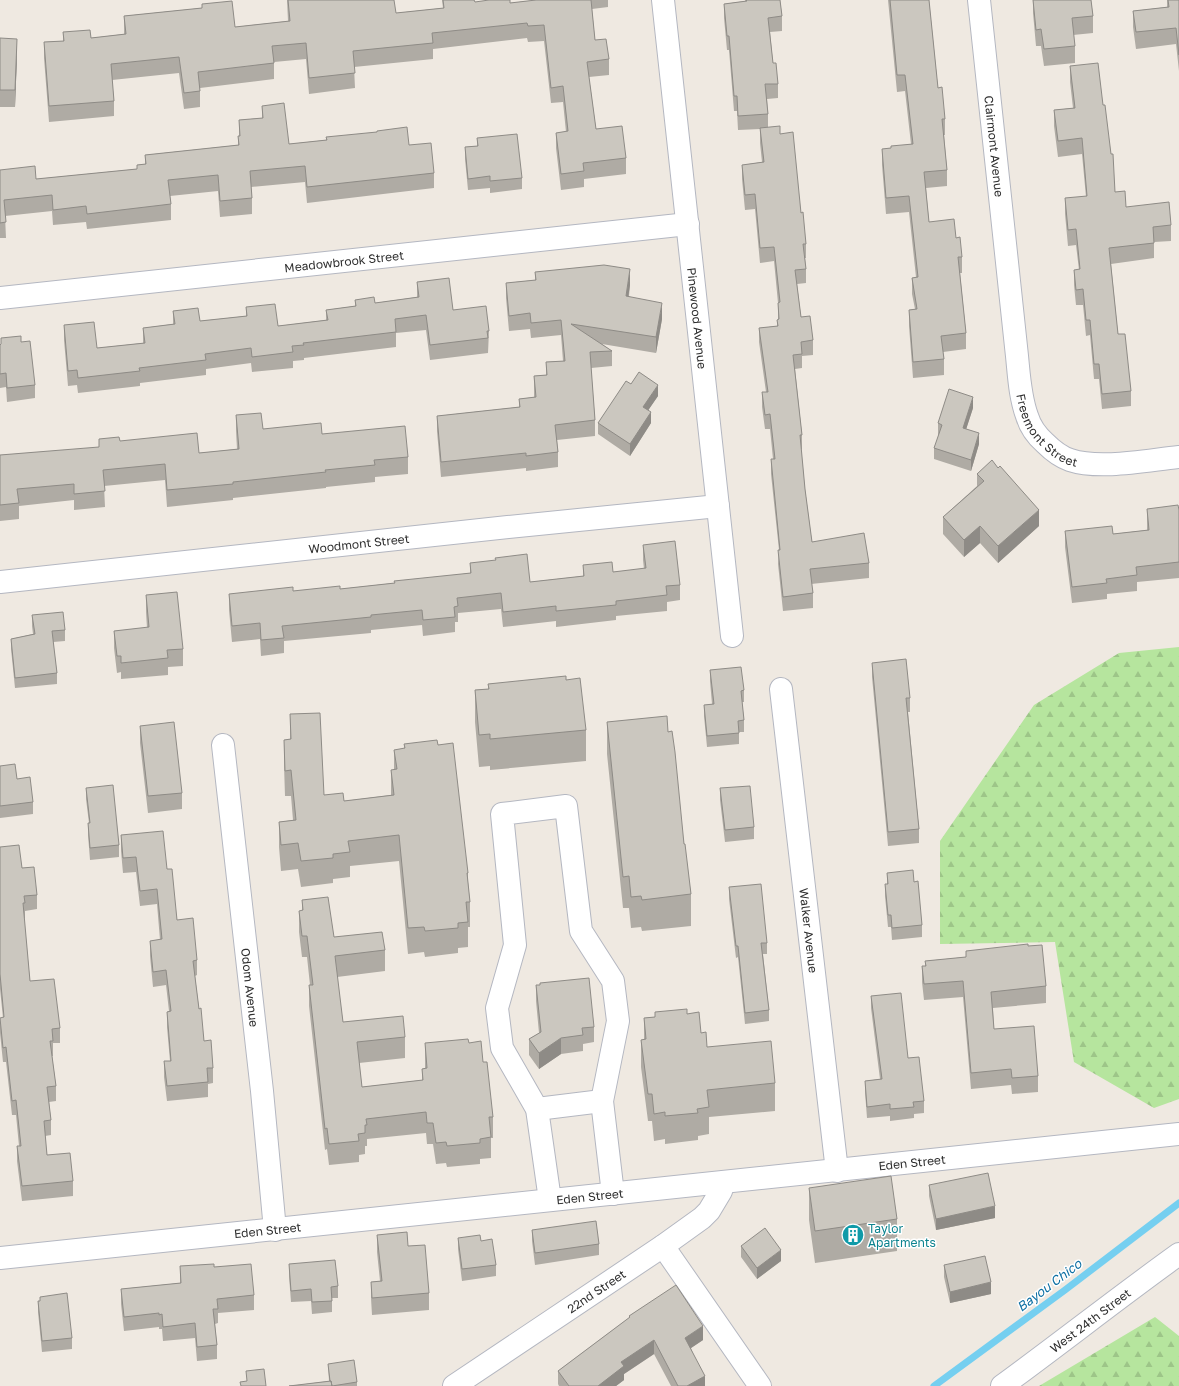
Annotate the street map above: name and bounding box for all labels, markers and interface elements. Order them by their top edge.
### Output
street label: Clairmont Avenue [982,95,1007,198]
street label: Meadowbrook Street [284,247,405,275]
street label: Pinewood Avenue [685,267,710,370]
street label: Freemont Street [1014,392,1079,469]
street label: Woodmont Street [308,530,410,556]
street label: Walker Avenue [797,887,821,974]
street label: Odom Avenue [238,947,262,1028]
street label: Eden Street [878,1151,947,1173]
street label: Eden Street [555,1185,624,1207]
street label: Eden Street [233,1219,302,1241]
place label: Taylor Apartments [868,1221,936,1250]
building icon: Taylor Apartments [840,1222,866,1248]
water label: Bayou Chico [1013,1255,1085,1315]
street label: 22nd Street [564,1266,628,1316]
street label: West 24th Street [1047,1285,1134,1355]

